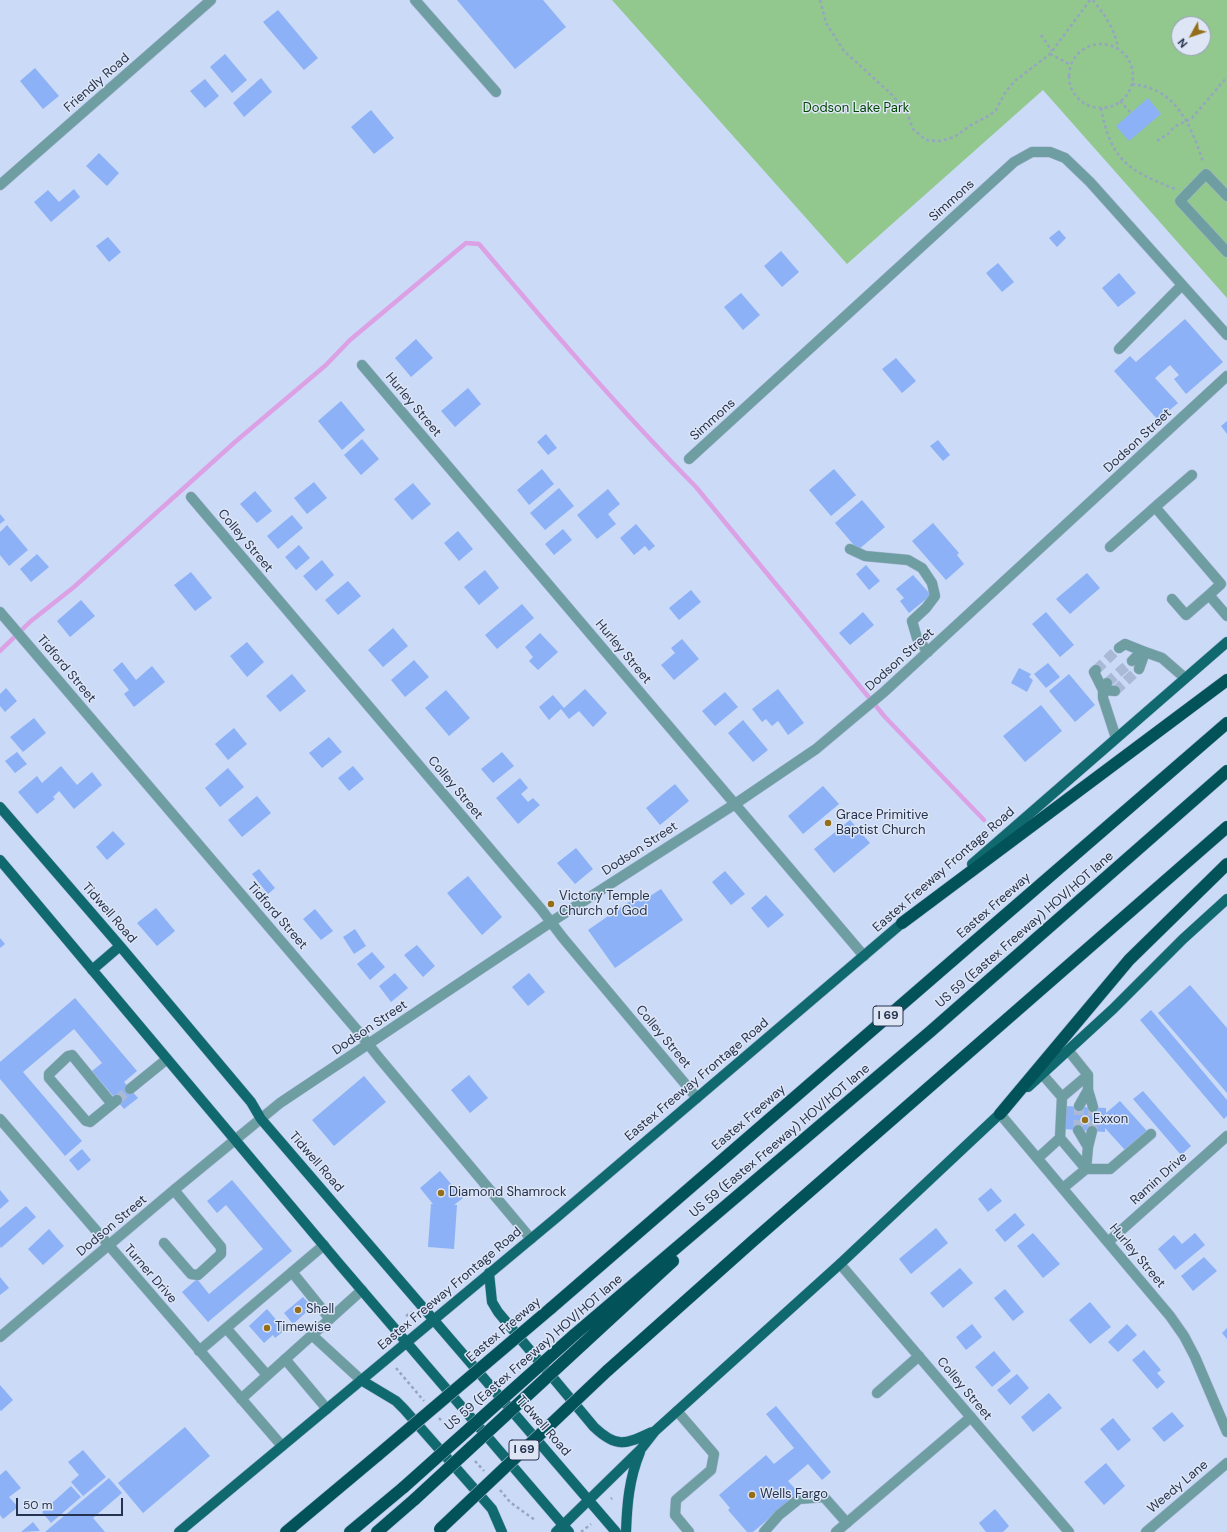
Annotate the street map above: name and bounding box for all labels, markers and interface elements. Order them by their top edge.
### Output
north arrow [1171,16,1211,56]
text: N [1175,35,1191,51]
street label: Friendly Road [61,50,133,116]
park label: Dodson Lake Park [803,101,909,117]
street label: Simmons [926,177,978,225]
street label: Hurley Street [382,370,444,440]
street label: Simmons [687,396,739,444]
street label: Dodson Street [1101,406,1175,476]
street label: Colley Street [214,506,276,576]
street label: Hurley Street [592,617,654,687]
street label: Dodson Street [863,625,937,695]
street label: Tidford Street [33,632,99,706]
street label: Colley Street [424,753,486,823]
street label: Eastex Freeway Frontage Road [870,804,1018,936]
place label: Grace Primitive Baptist Church [836,808,928,839]
marker: Grace Primitive Baptist Church [823,818,833,828]
street label: Dodson Street [599,819,681,879]
street label: US 59 (Eastex Freeway) HOV/HOT lane [933,849,1117,1011]
street label: Eastex Freeway [954,870,1034,942]
street label: Tidford Street [244,879,310,953]
street label: Tidwell Road [78,880,140,946]
place label: Victory Temple Church of God [559,889,650,920]
marker: Victory Temple Church of God [546,899,556,909]
street label: Dodson Street [330,997,410,1059]
street label: Colley Street [632,1002,694,1072]
road number: I 69 [873,1006,903,1026]
street label: Eastex Freeway Frontage Road [622,1015,772,1145]
street label: US 59 (Eastex Freeway) HOV/HOT lane [687,1061,873,1221]
street label: Eastex Freeway [709,1082,789,1154]
place label: Exxon [1093,1112,1128,1128]
marker: Exxon [1080,1115,1090,1125]
street label: Tidwell Road [285,1129,347,1195]
street label: Ramin Drive [1127,1149,1191,1209]
place label: Diamond Shamrock [449,1185,566,1201]
marker: Diamond Shamrock [436,1188,446,1198]
street label: Dodson Street [74,1192,150,1260]
street label: Hurley Street [1106,1221,1168,1291]
street label: Eastex Freeway Frontage Road [375,1224,525,1354]
street label: Turner Drive [120,1241,180,1307]
street label: US 59 (Eastex Freeway) HOV/HOT lane [442,1272,626,1434]
street label: Eastex Freeway [464,1294,544,1366]
place label: Shell [306,1302,334,1318]
marker: Shell [293,1305,303,1315]
place label: Timewise [275,1320,331,1336]
marker: Timewise [262,1323,272,1333]
street label: Colley Street [933,1354,995,1424]
street label: Tidwell Road [512,1393,574,1459]
road number: I 69 [509,1440,539,1460]
street label: Weedy Lane [1145,1457,1211,1517]
place label: Wells Fargo [760,1487,828,1503]
scale bar [18,1490,125,1516]
marker: Wells Fargo [747,1490,757,1500]
text: 50 m [23,1497,52,1513]

